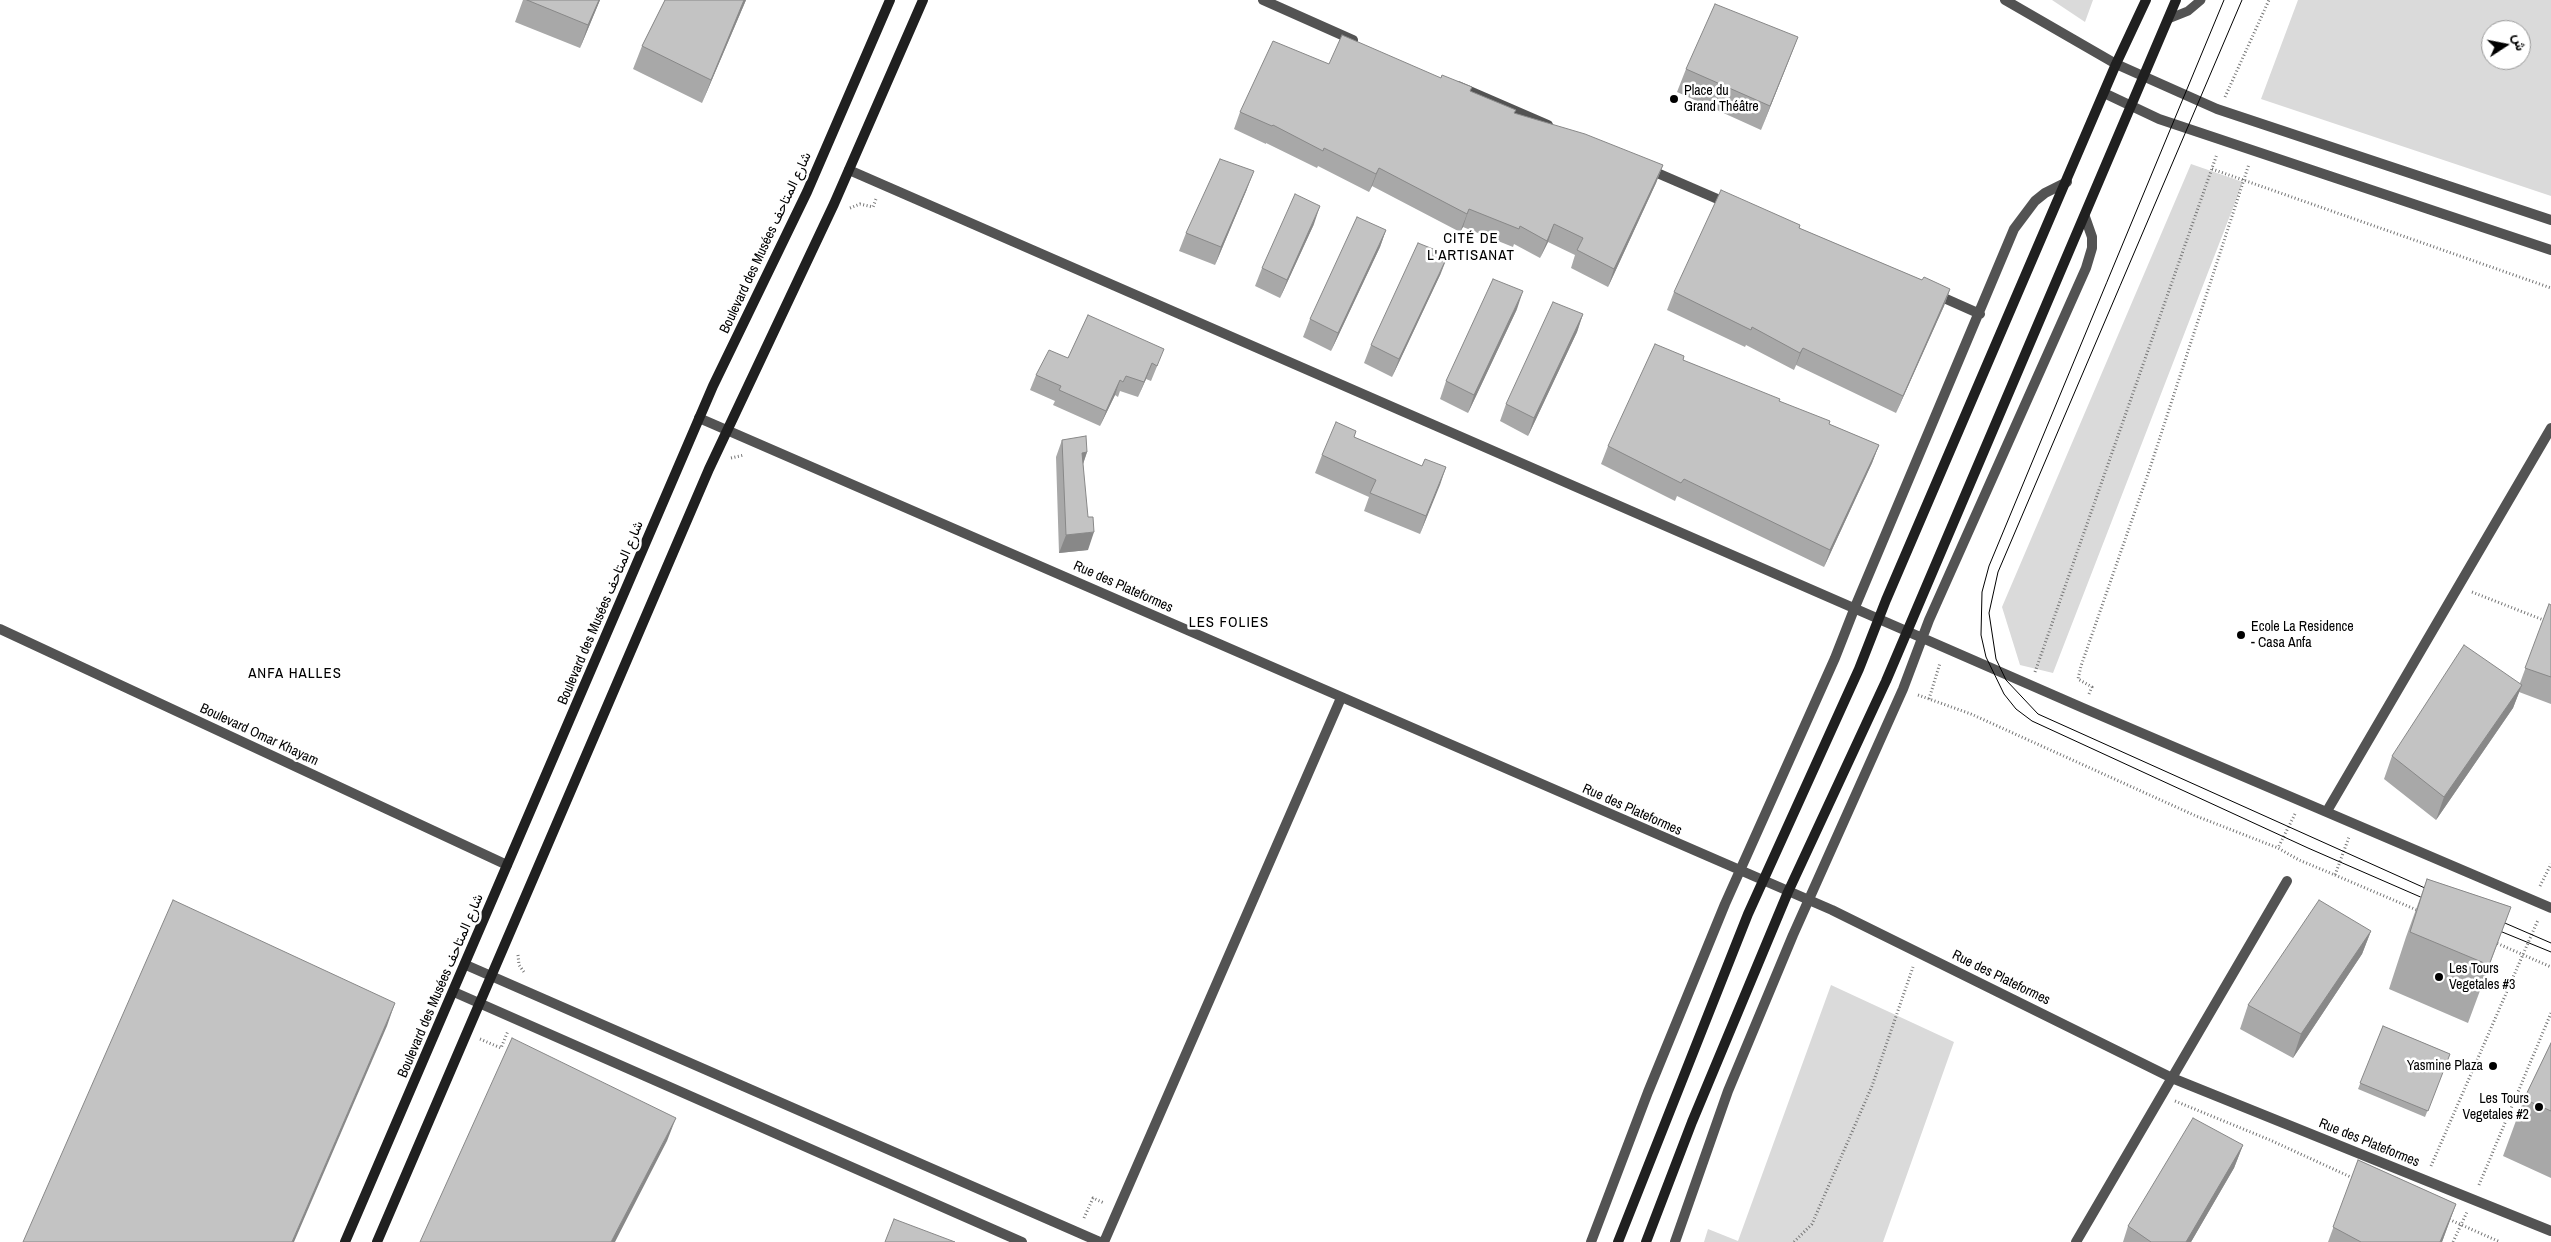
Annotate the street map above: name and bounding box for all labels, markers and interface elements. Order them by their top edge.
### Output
north arrow [2481,20,2531,70]
text: ش [2509,32,2530,52]
place label: Place du Grand Théâtre [1684,83,1759,115]
marker: Place du Grand Théâtre [1668,93,1680,105]
street label: Boulevard des Musées شارع المتاحف [717,150,815,336]
district label: CITÉ DE L'ARTISANAT [1426,230,1516,265]
street label: Boulevard des Musées شارع المتاحف [555,519,647,707]
street label: Rue des Plateformes [1071,558,1175,616]
district label: LES FOLIES [1188,614,1270,632]
place label: Ecole La Residence - Casa Anfa [2251,619,2354,652]
marker: Ecole La Residence - Casa Anfa [2235,629,2247,641]
district label: ANFA HALLES [247,665,343,683]
street label: Boulevard Omar Khayam [197,700,321,770]
street label: Rue des Plateformes [1580,781,1684,839]
street label: Boulevard des Musées شارع المتاحف [395,892,487,1080]
street label: Rue des Plateformes [1949,947,2053,1009]
place label: Les Tours Vegetales #3 [2449,961,2515,994]
marker: Les Tours Vegetales #3 [2433,971,2445,983]
place label: Yasmine Plaza [2407,1058,2483,1074]
marker: Yasmine Plaza [2487,1060,2499,1072]
place label: Les Tours Vegetales #2 [2463,1091,2529,1124]
marker: Les Tours Vegetales #2 [2533,1101,2545,1113]
street label: Rue des Plateformes [2316,1115,2422,1171]

